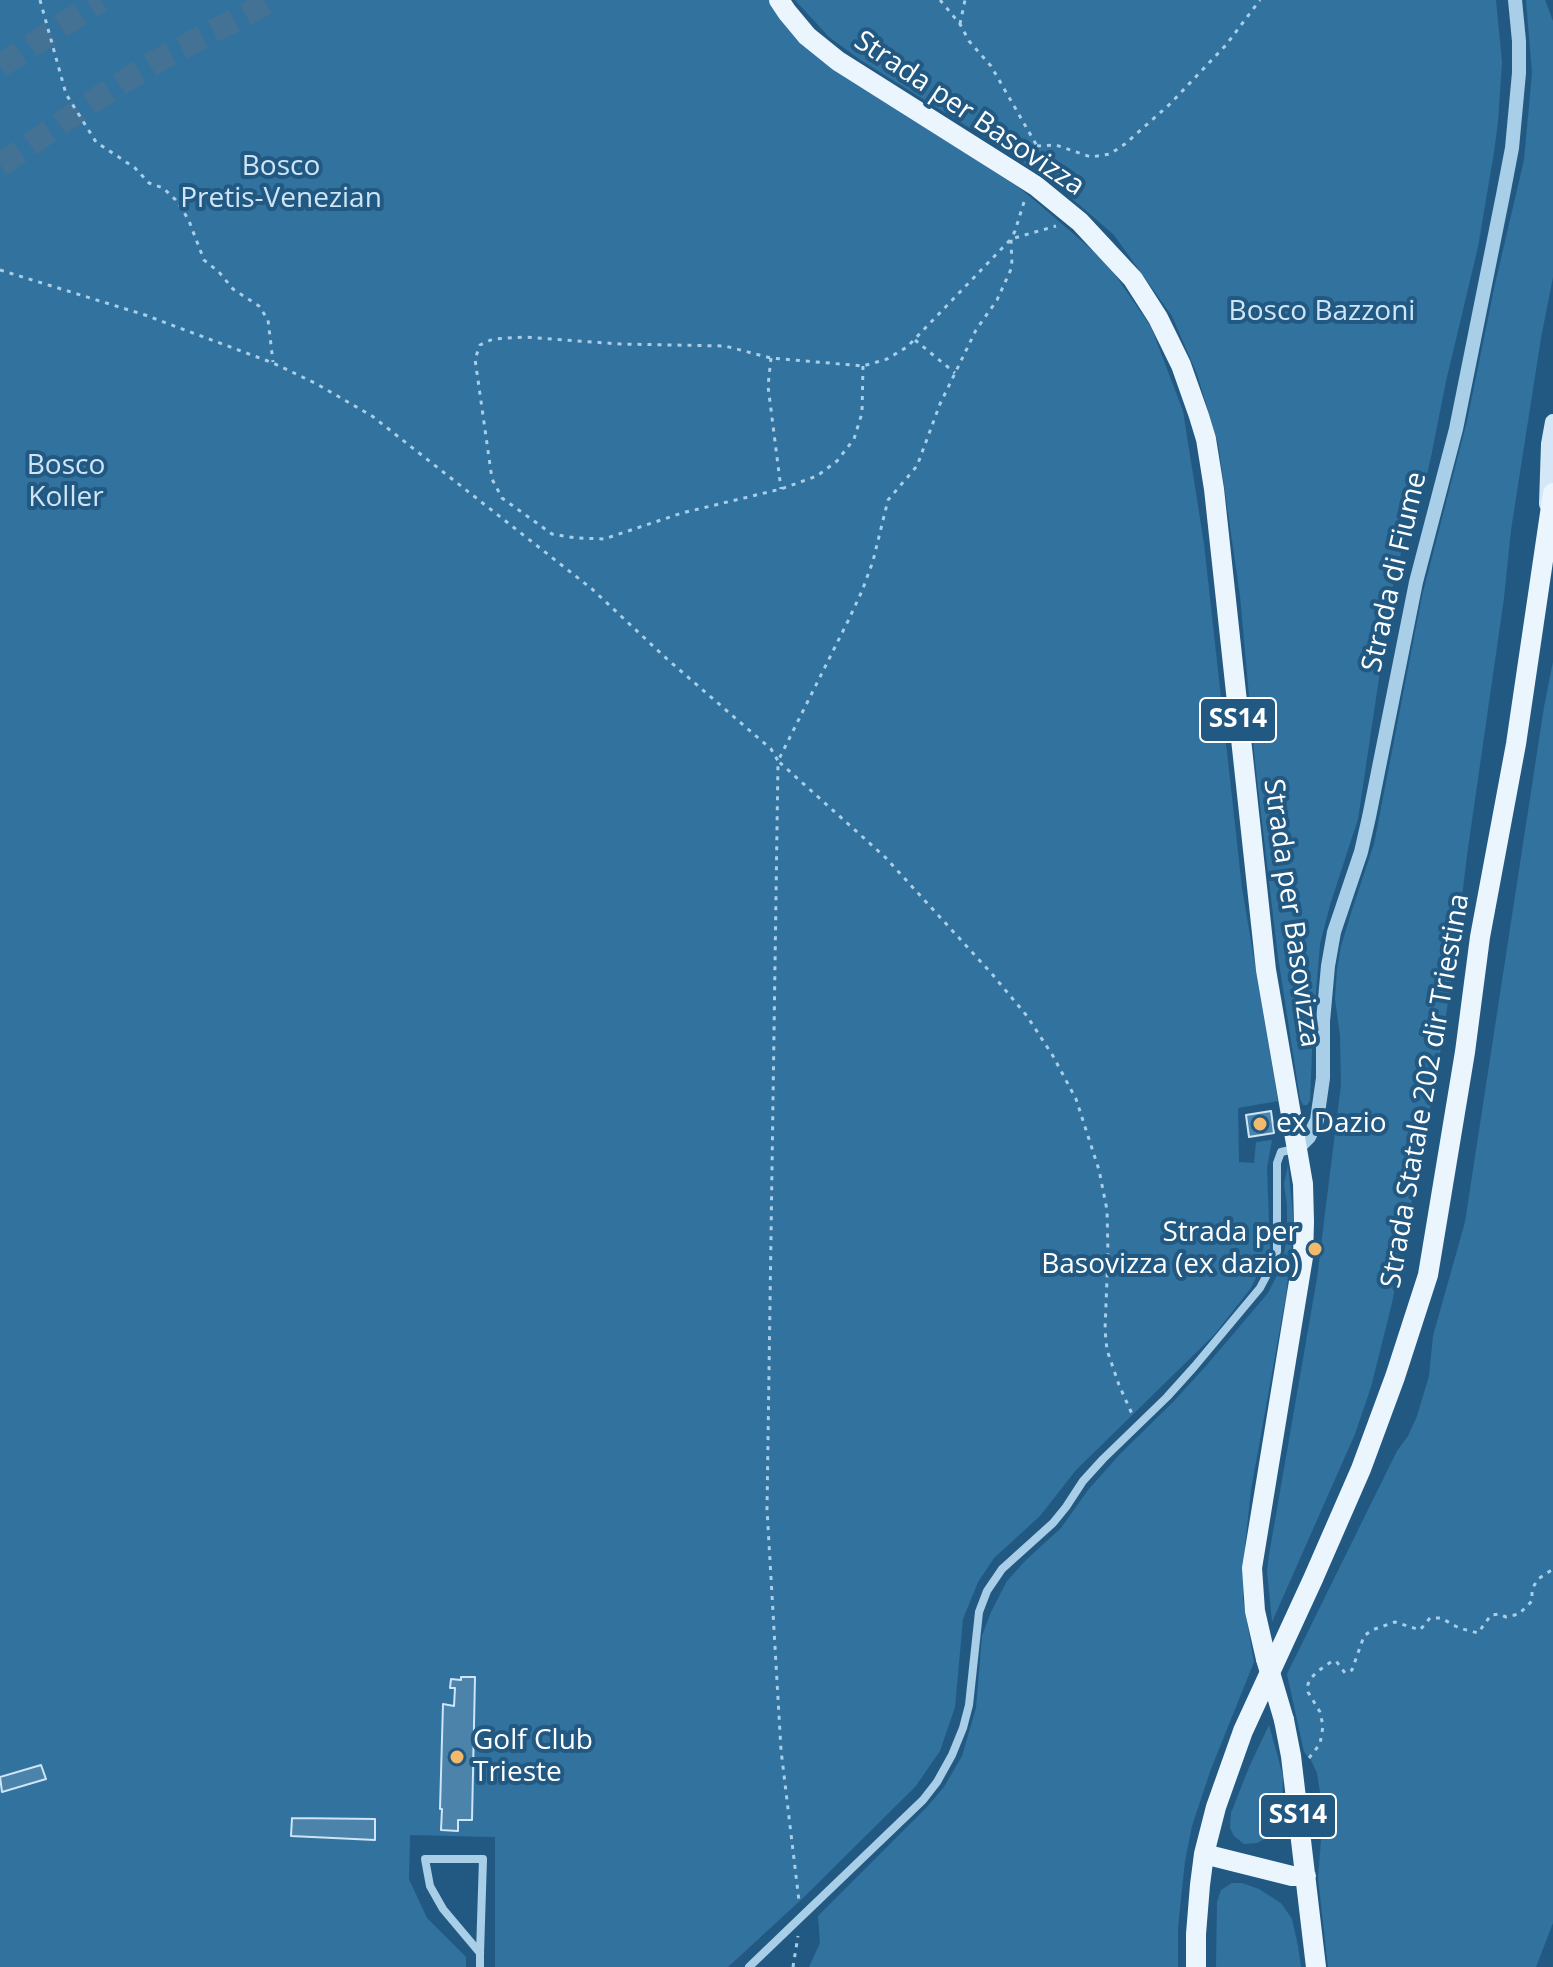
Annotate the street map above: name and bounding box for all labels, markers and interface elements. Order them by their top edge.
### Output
street label: Strada per Basovizza [847,24,1091,204]
park label: Bosco Pretis-Venezian [180,150,382,216]
park label: Bosco Bazzoni [1229,295,1415,329]
park label: Bosco Koller [27,449,105,515]
street label: Strada di Fiume [1356,469,1434,675]
road number: SS14 [1200,698,1276,742]
street label: Strada per Basovizza [1256,777,1326,1049]
street label: Strada Statale 202 dir Triestina [1375,891,1477,1291]
place label: ex Dazio [1276,1107,1387,1141]
marker: ex Dazio [1251,1115,1269,1133]
place label: Strada per Basovizza (ex dazio) [1041,1216,1299,1282]
marker: Strada per Basovizza (ex dazio) [1306,1240,1324,1258]
place label: Golf Club Trieste [473,1724,593,1790]
marker: Golf Club Trieste [448,1748,466,1766]
road number: SS14 [1260,1794,1336,1838]

